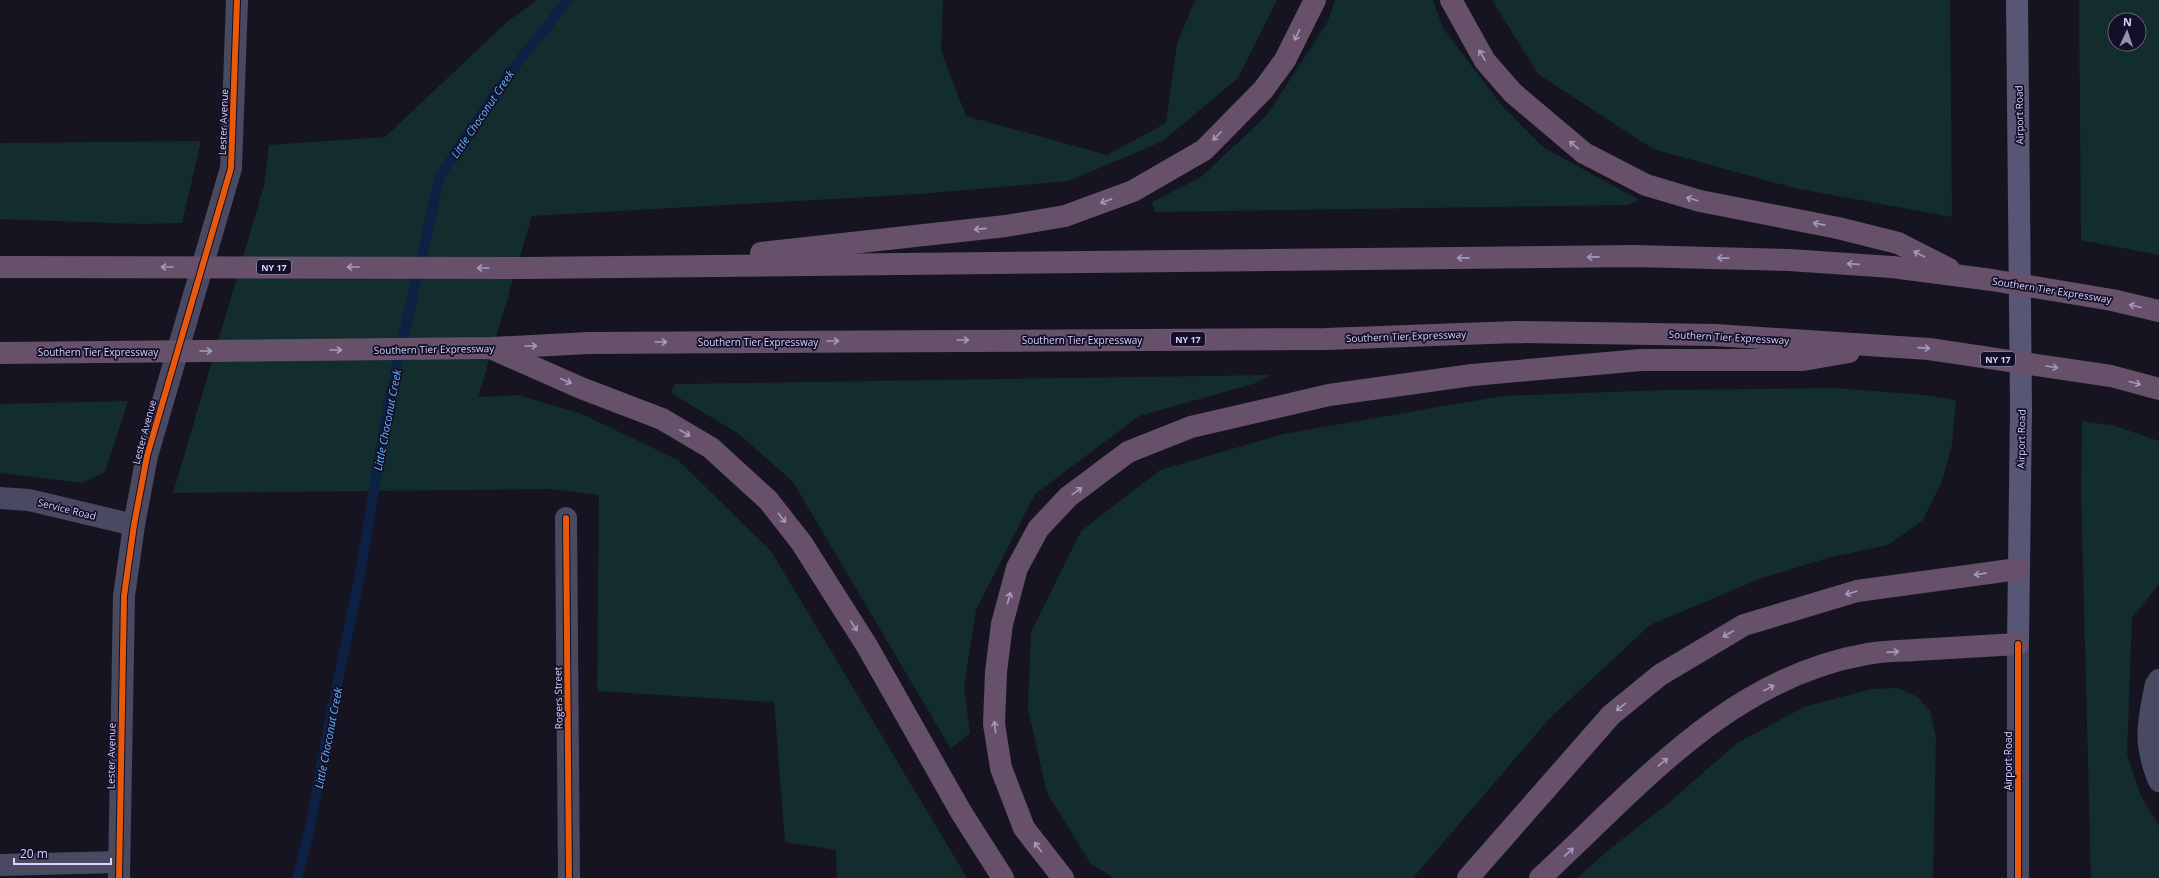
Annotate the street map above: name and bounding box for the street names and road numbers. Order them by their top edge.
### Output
street label: Airport Road [2011,85,2027,145]
street label: Lester Avenue [215,88,231,155]
road number: NY 17 [257,260,291,274]
street label: Southern Tier Expressway [1991,274,2114,306]
street label: Southern Tier Expressway [1346,327,1467,345]
street label: Southern Tier Expressway [1668,327,1791,347]
road number: NY 17 [1171,332,1205,346]
street label: Southern Tier Expressway [1022,333,1143,347]
street label: Southern Tier Expressway [698,335,819,349]
street label: Southern Tier Expressway [374,341,495,357]
street label: Southern Tier Expressway [38,345,159,359]
road number: NY 17 [1981,352,2015,366]
street label: Lester Avenue [129,398,159,466]
street label: Airport Road [2013,409,2029,469]
street label: Service Road [36,495,98,523]
street label: Rogers Street [550,666,566,729]
street label: Lester Avenue [103,722,119,789]
street label: Airport Road [2001,731,2015,791]

